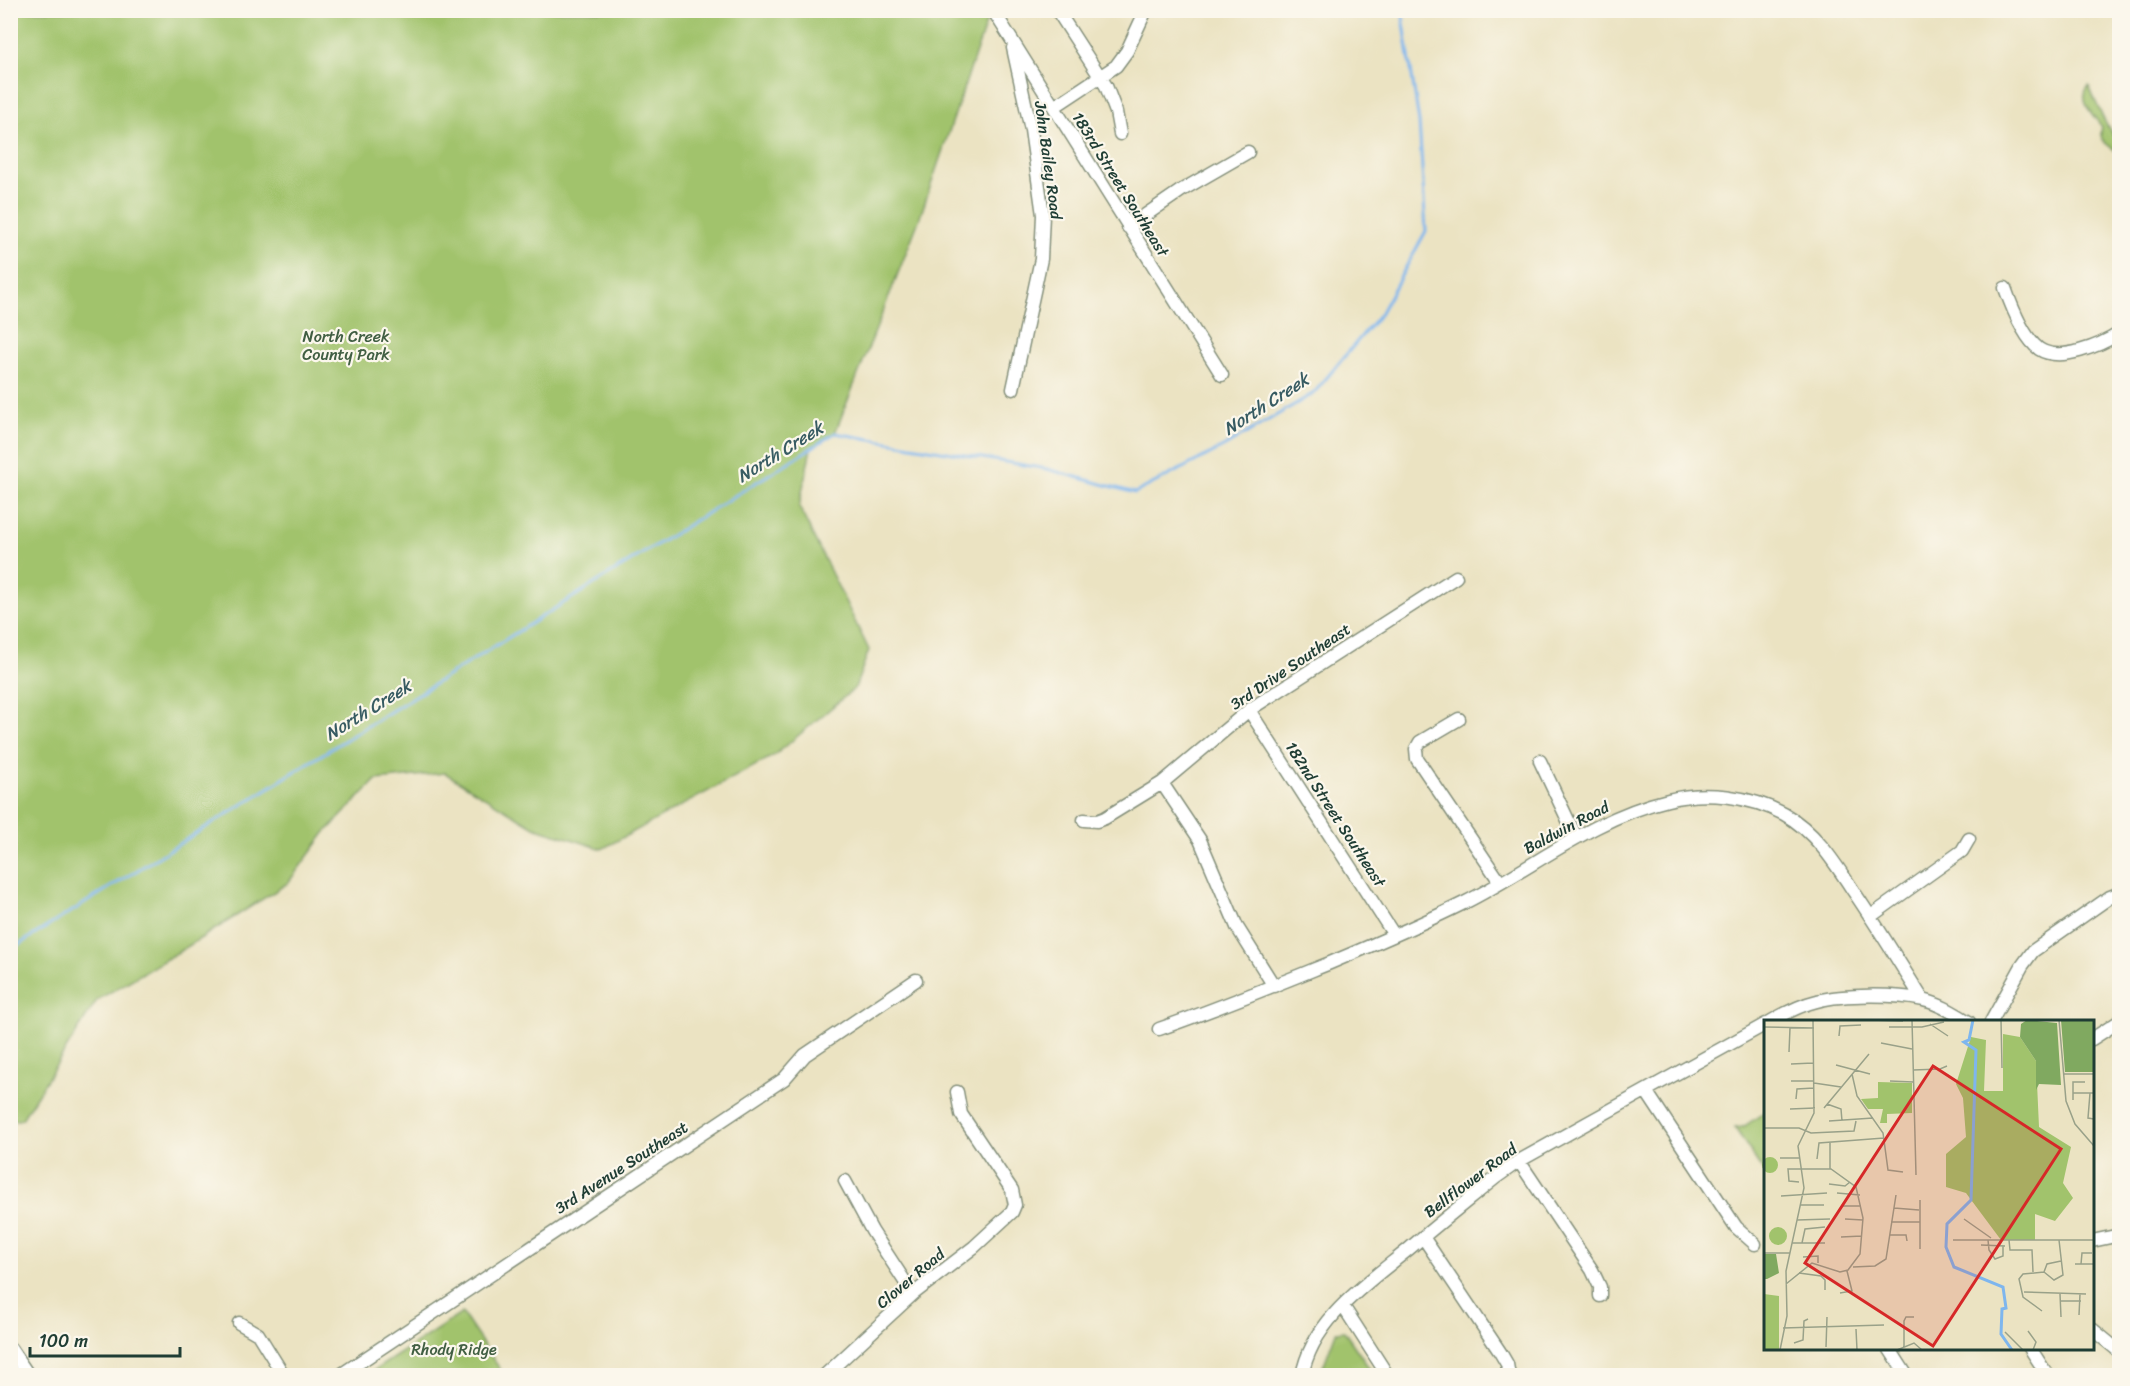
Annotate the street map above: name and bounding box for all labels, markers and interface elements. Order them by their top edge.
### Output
street label: John Bailey Road [1026,98,1071,223]
street label: 183rd Street Southeast [1064,106,1177,263]
park label: North Creek County Park [302,322,390,369]
water label: North Creek [1216,363,1318,444]
water label: North Creek [730,411,832,491]
street label: 3rd Drive Southeast [1224,615,1357,718]
water label: North Creek [318,669,420,749]
street label: 182nd Street Southeast [1277,735,1394,894]
street label: Baldwin Road [1518,792,1616,862]
inset map [1764,1020,2094,1350]
street label: 3rd Avenue Southeast [549,1113,694,1222]
street label: Bellflower Road [1417,1135,1525,1225]
street label: Clover Road [869,1240,953,1316]
scale bar [30,1320,180,1358]
text: 100 m [39,1325,88,1357]
park label: Rhody Ridge [411,1335,497,1364]

